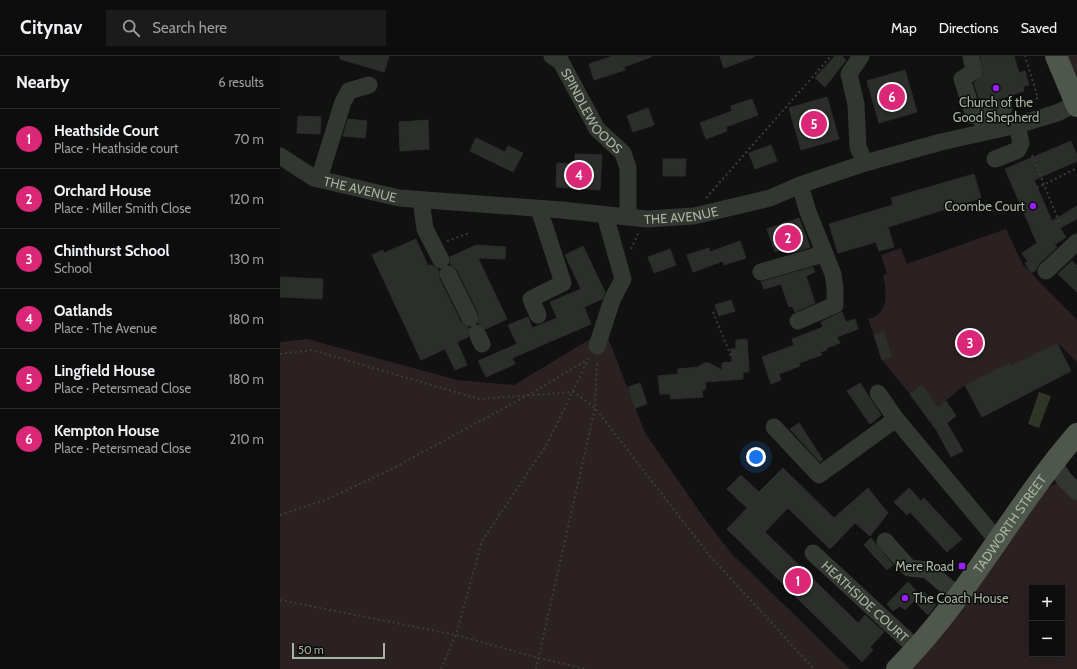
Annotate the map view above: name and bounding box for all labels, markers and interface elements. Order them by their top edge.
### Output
search box [106,10,386,46]
text: Citynav [20,16,82,39]
icon: search [120,17,142,39]
text: Search here [152,19,227,37]
text: Map [891,19,917,37]
text: Directions [939,19,999,37]
text: Saved [1021,19,1057,37]
street label: SPINDLEWOODS [558,65,626,157]
text: Nearby [16,72,69,92]
text: 6 results [218,74,264,90]
pin: 6 [879,82,905,112]
marker: Church of the Good Shepherd [991,83,1001,93]
place label: Church of the Good Shepherd [953,94,1039,125]
pin: 5 [801,109,827,139]
text: Heathside Court [54,122,159,140]
text: 1 [27,131,31,147]
text: 70 m [234,131,264,147]
text: Place · Heathside court [54,140,178,156]
pin: 4 [566,160,592,190]
street label: THE AVENUE [322,173,398,205]
text: Orchard House [54,182,151,200]
text: 2 [26,191,32,207]
text: 120 m [230,191,264,207]
place label: Coombe Court [944,198,1026,214]
text: Place · Miller Smith Close [54,200,191,216]
marker: Coombe Court [1028,201,1038,211]
street label: THE AVENUE [643,203,720,227]
pin: 2 [775,223,801,253]
text: Chinthurst School [54,242,170,260]
text: 3 [25,251,33,267]
text: 130 m [229,251,264,267]
text: School [54,260,92,276]
text: Oatlands [54,302,112,320]
text: 4 [25,311,33,327]
text: 180 m [228,311,264,327]
text: Place · The Avenue [54,320,157,336]
pin: 3 [957,328,983,358]
text: Lingfield House [54,362,155,380]
text: 5 [26,371,32,387]
text: 180 m [228,371,264,387]
text: Place · Petersmead Close [54,380,191,396]
text: Kempton House [54,422,159,440]
text: 6 [25,431,33,447]
text: 210 m [230,431,264,447]
text: Place · Petersmead Close [54,440,191,456]
your location [746,447,766,467]
street label: TADWORTH STREET [970,471,1050,576]
street label: HEATHSIDE COURT [819,557,912,645]
place label: Mere Road [895,558,954,574]
marker: Mere Road [957,561,967,571]
pin: 1 [785,566,811,596]
map controls [1029,585,1065,657]
button: + [1029,585,1065,621]
place label: The Coach House [913,590,1009,606]
marker: The Coach House [900,593,910,603]
button: − [1029,621,1065,657]
scale bar [292,641,385,660]
text: 50 m [298,643,324,657]

